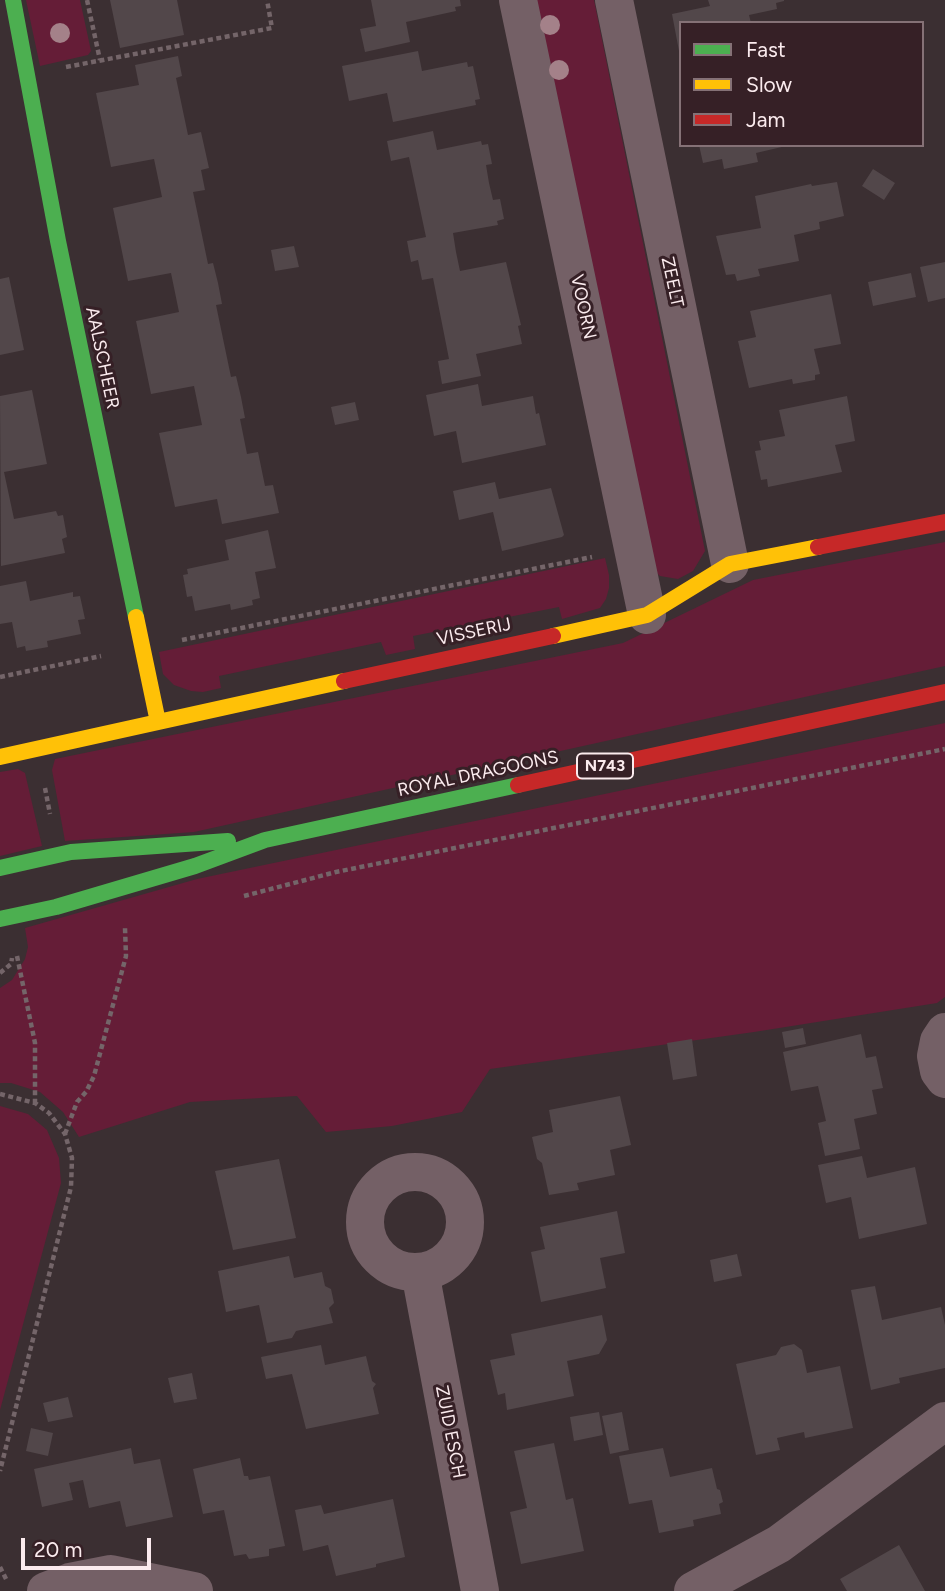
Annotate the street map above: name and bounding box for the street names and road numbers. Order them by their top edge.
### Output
street label: ZEELT [656,255,688,309]
street label: VOORN [566,273,600,341]
street label: AALSCHEER [81,305,123,411]
street label: VISSERIJ [435,614,513,650]
street label: ROYAL DRAGOONS [396,746,560,802]
road number: N743 [577,754,633,778]
street label: ZUID ESCH [430,1384,470,1480]

